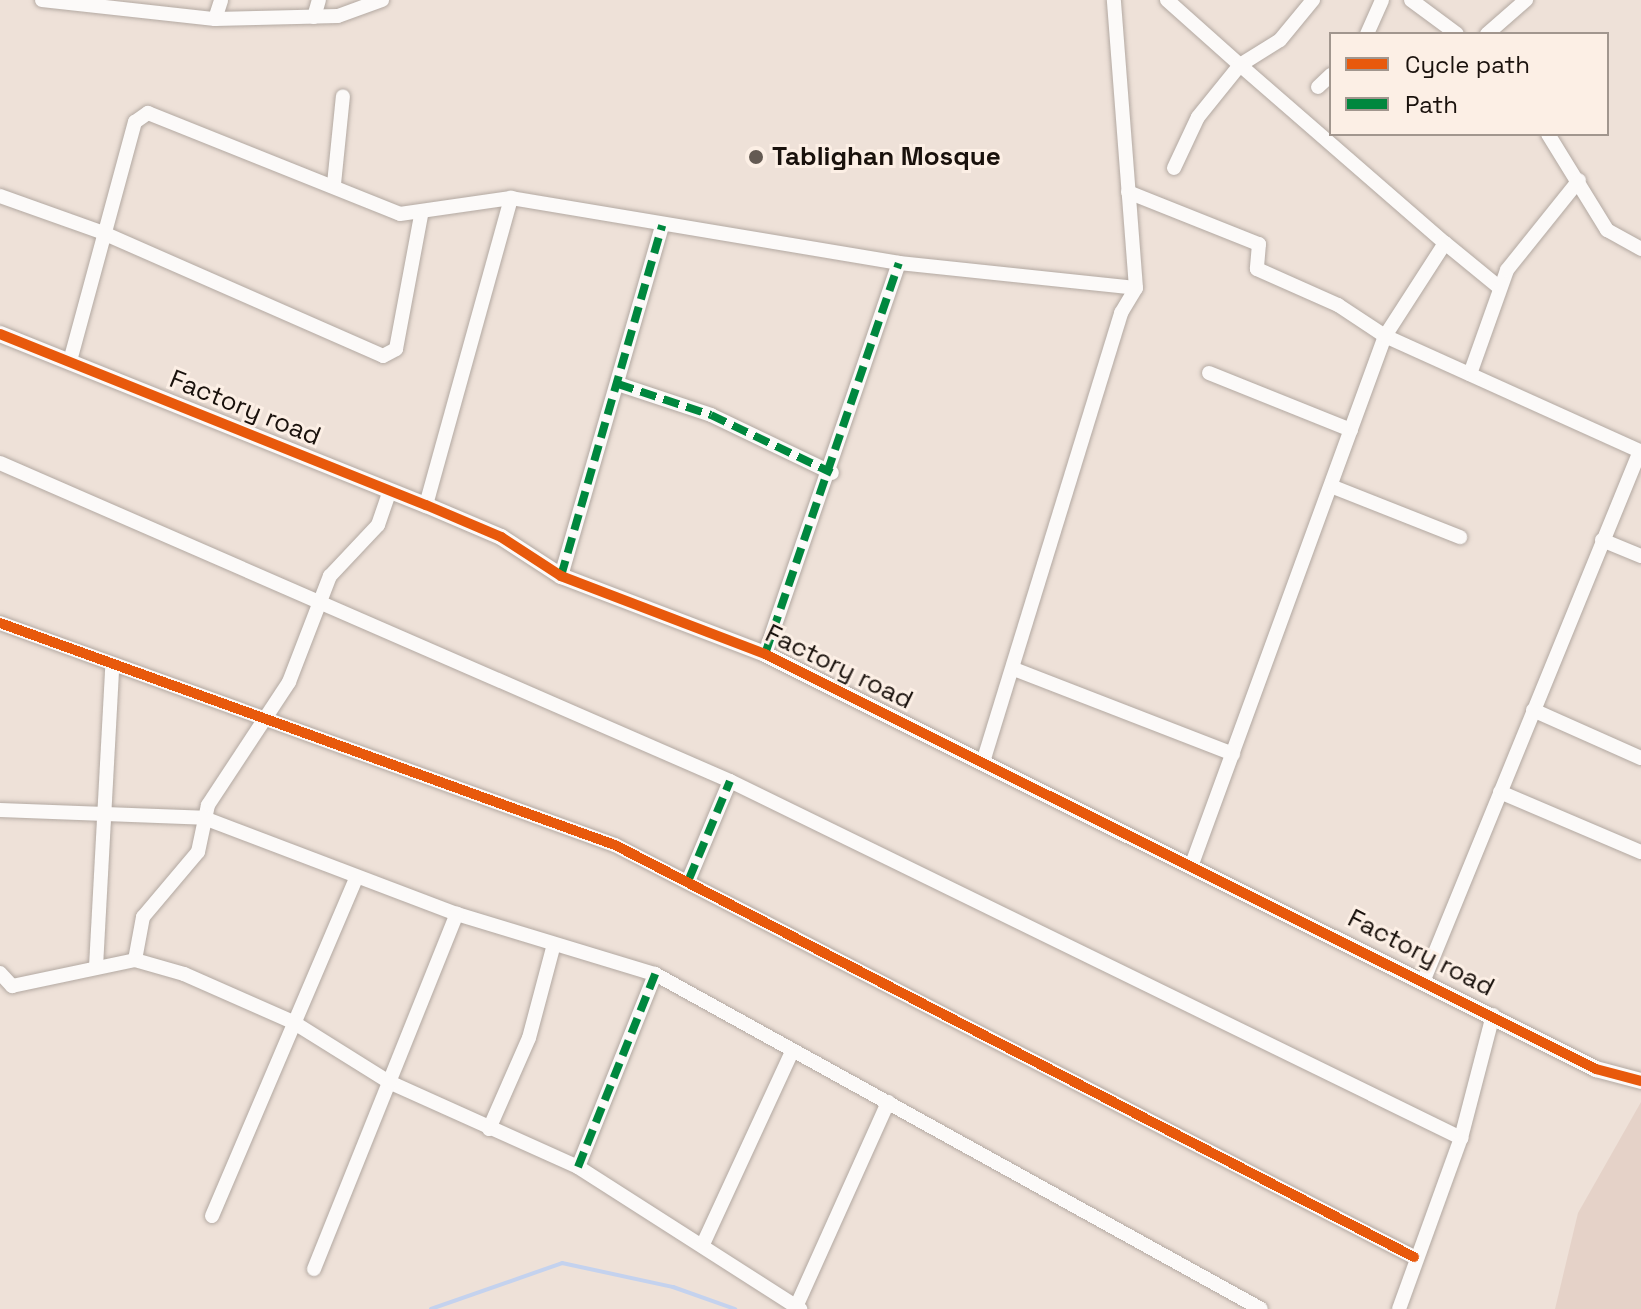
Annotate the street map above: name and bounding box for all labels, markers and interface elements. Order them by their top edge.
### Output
legend [1329,32,1609,136]
text: Cycle path [1405,49,1530,80]
text: Path [1405,89,1458,120]
place label: Tablighan Mosque [772,141,1001,173]
marker: Tablighan Mosque [747,148,765,166]
street label: Factory road [165,364,325,452]
street label: Factory road [760,618,918,716]
street label: Factory road [1343,903,1499,1003]

